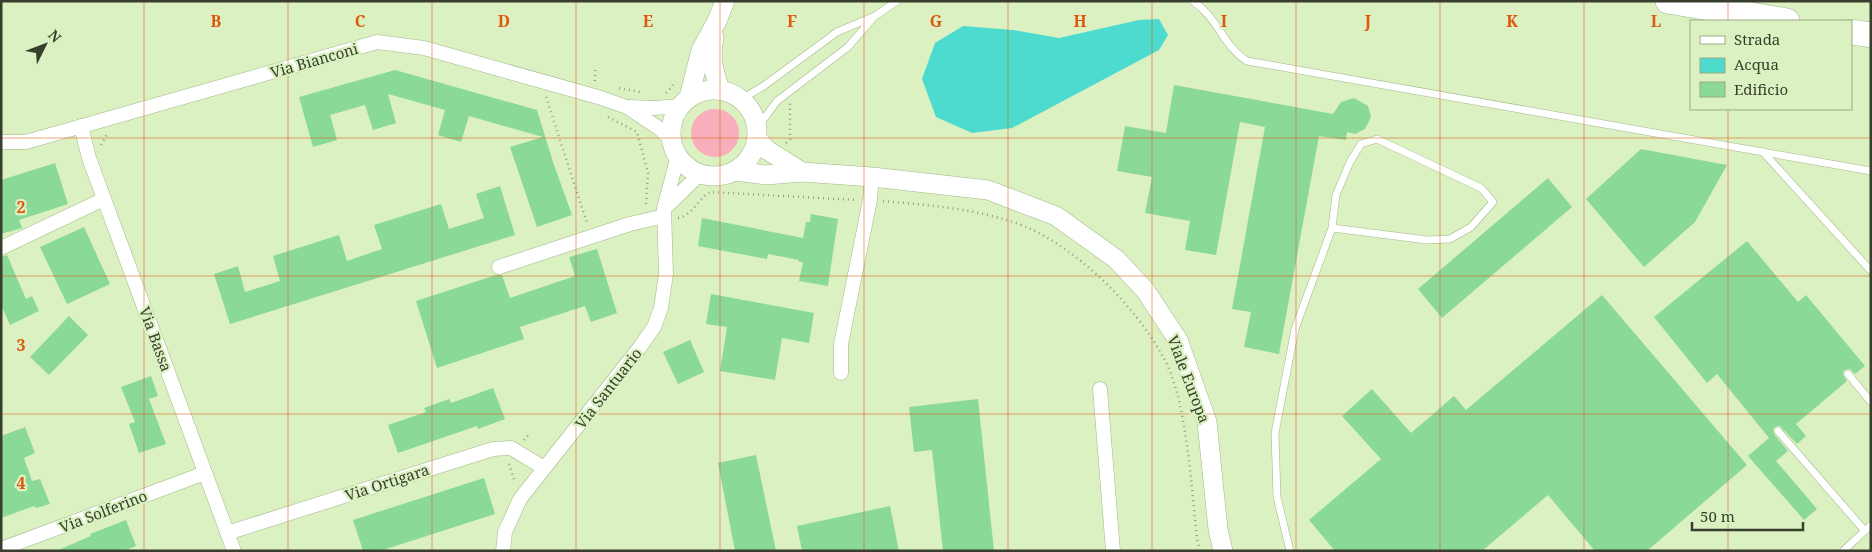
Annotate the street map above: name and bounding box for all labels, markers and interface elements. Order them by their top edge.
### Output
text: B [211,10,222,32]
text: C [355,10,366,32]
text: D [498,10,510,32]
text: E [643,10,653,32]
text: F [787,10,797,32]
text: G [930,10,942,32]
text: H [1073,10,1087,32]
text: I [1221,10,1227,32]
text: J [1364,10,1372,32]
text: K [1506,10,1518,32]
text: L [1651,10,1661,32]
north arrow [20,20,70,70]
legend [1690,20,1852,110]
text: N [44,26,66,46]
text: Strada [1734,29,1780,49]
street label: Via Bianconi [268,38,360,82]
text: Acqua [1734,54,1779,74]
text: Edificio [1734,79,1788,99]
text: 2 [16,196,26,218]
street label: Via Bassa [135,304,177,374]
street label: Viale Europa [1163,332,1215,426]
text: 3 [16,334,26,356]
street label: Via Santuario [570,343,646,433]
street label: Via Ortigara [342,459,432,505]
text: 4 [16,472,26,494]
street label: Via Solferino [56,485,150,537]
scale bar [1692,500,1803,532]
text: 50 m [1700,506,1735,526]

